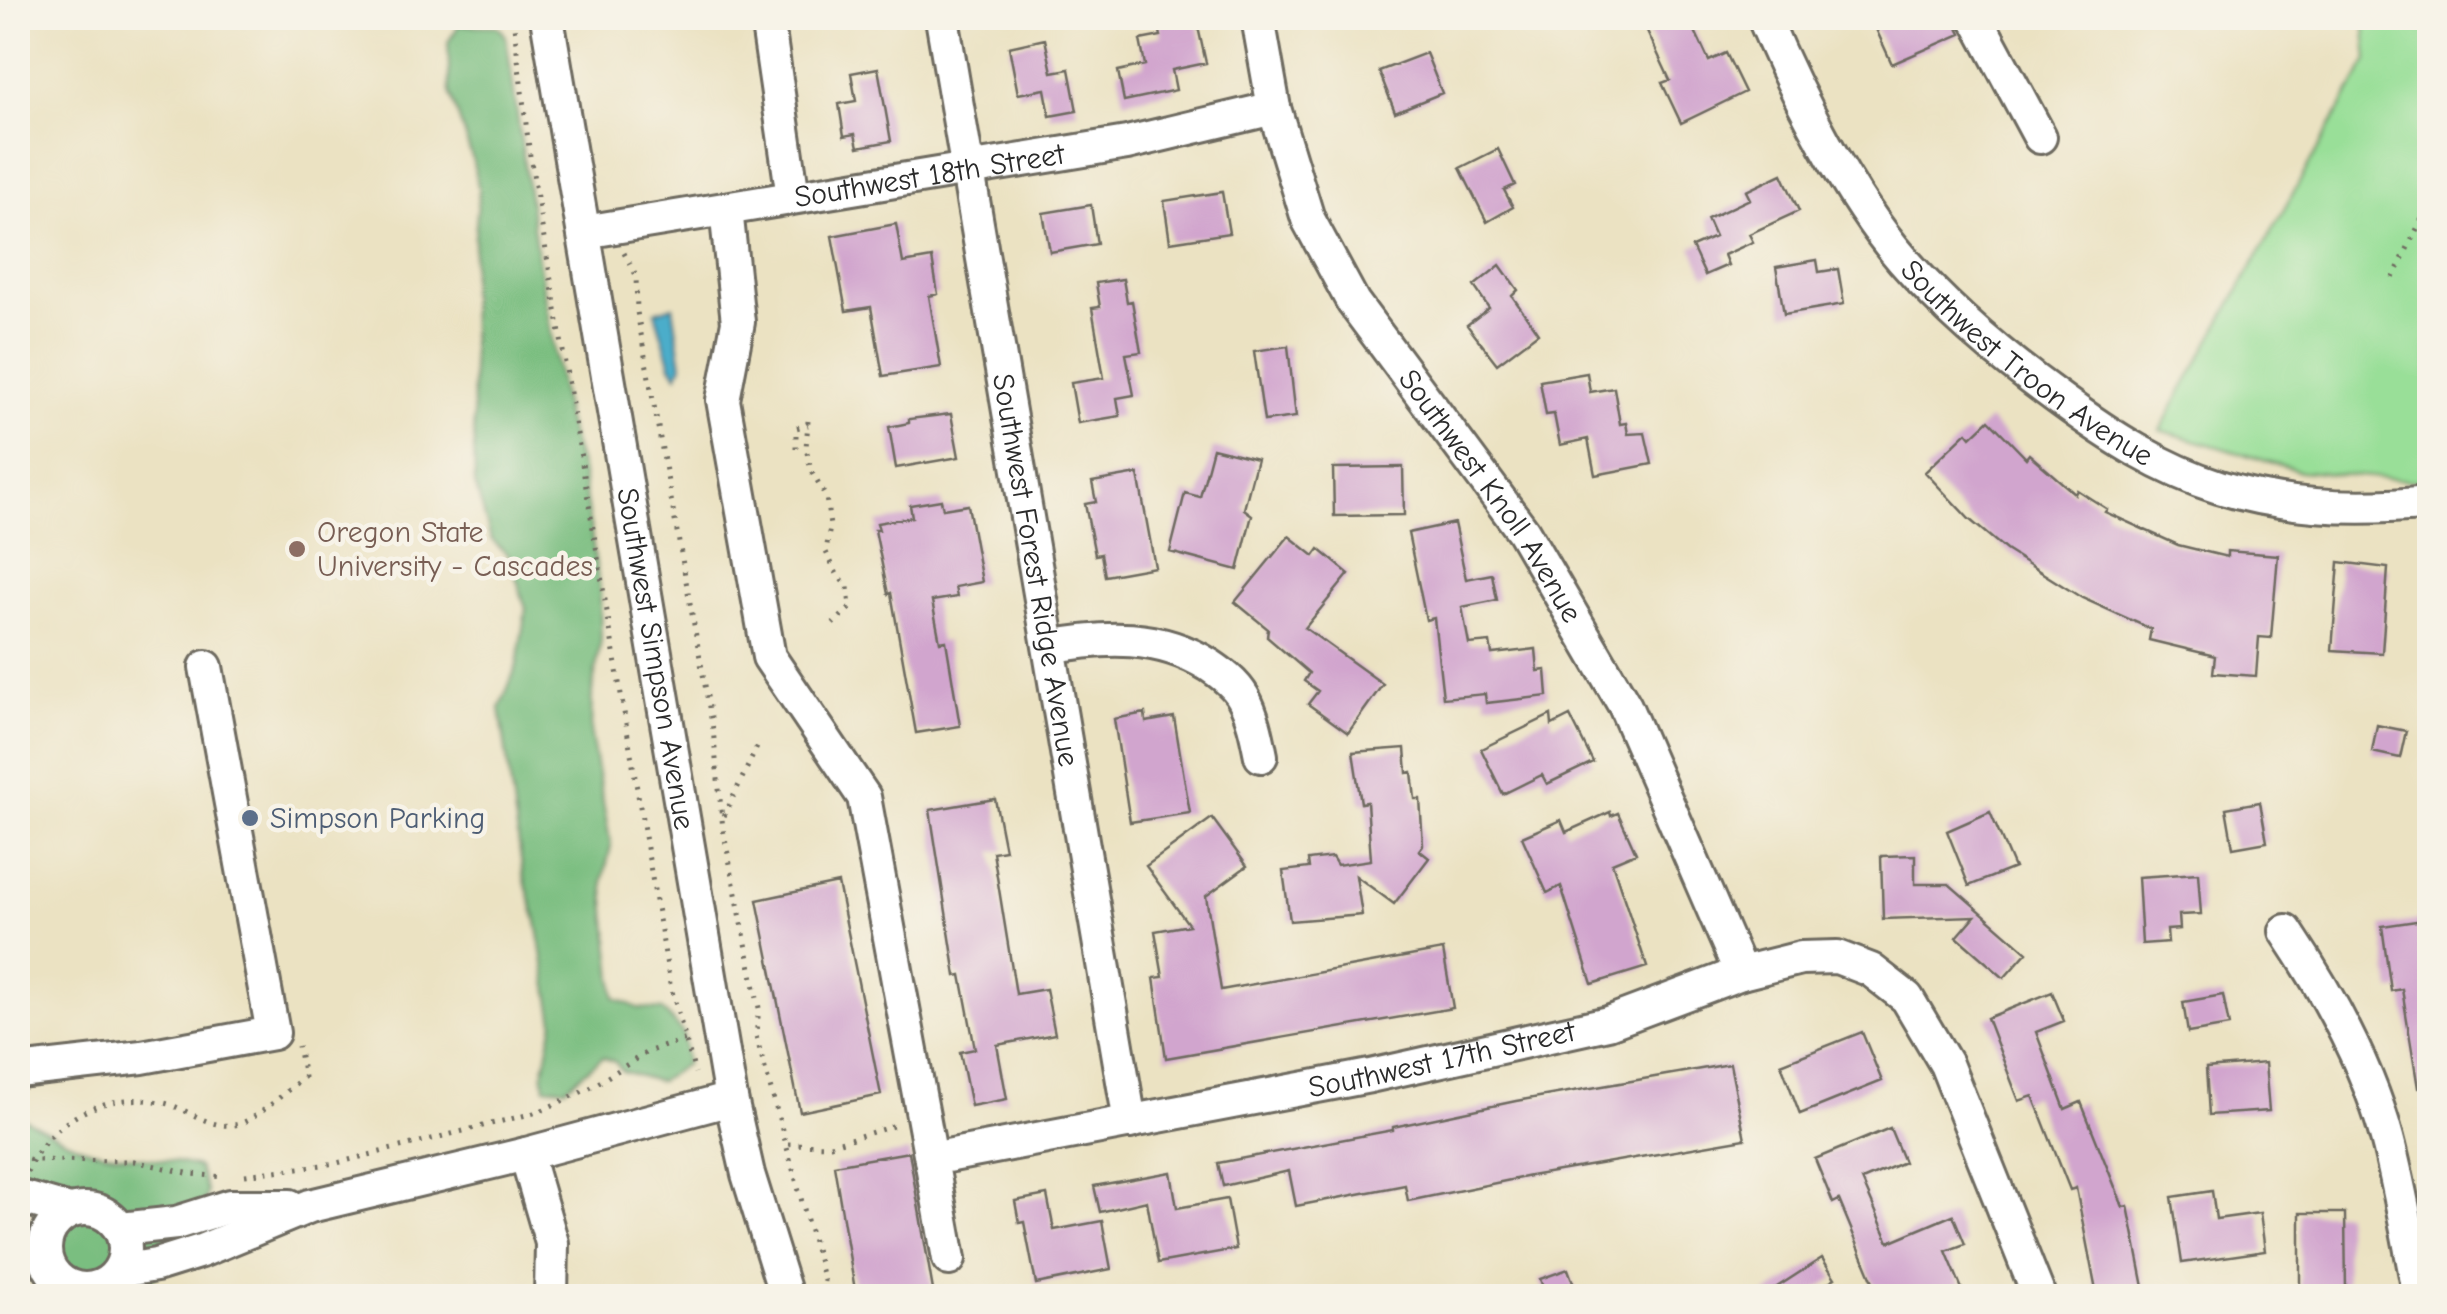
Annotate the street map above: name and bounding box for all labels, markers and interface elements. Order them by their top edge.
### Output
street label: Southwest 18th Street [792,136,1068,215]
street label: Southwest Troon Avenue [1894,252,2159,473]
street label: Southwest Knoll Avenue [1391,362,1590,629]
street label: Southwest Forest Ridge Avenue [985,371,1087,769]
street label: Southwest Simpson Avenue [610,485,702,832]
place label: Oregon State University - Cascades [317,515,593,584]
marker: Oregon State University - Cascades [286,538,308,560]
place label: Simpson Parking [270,801,486,836]
marker: Simpson Parking [239,807,261,829]
street label: Southwest 17th Street [1305,1013,1580,1105]

